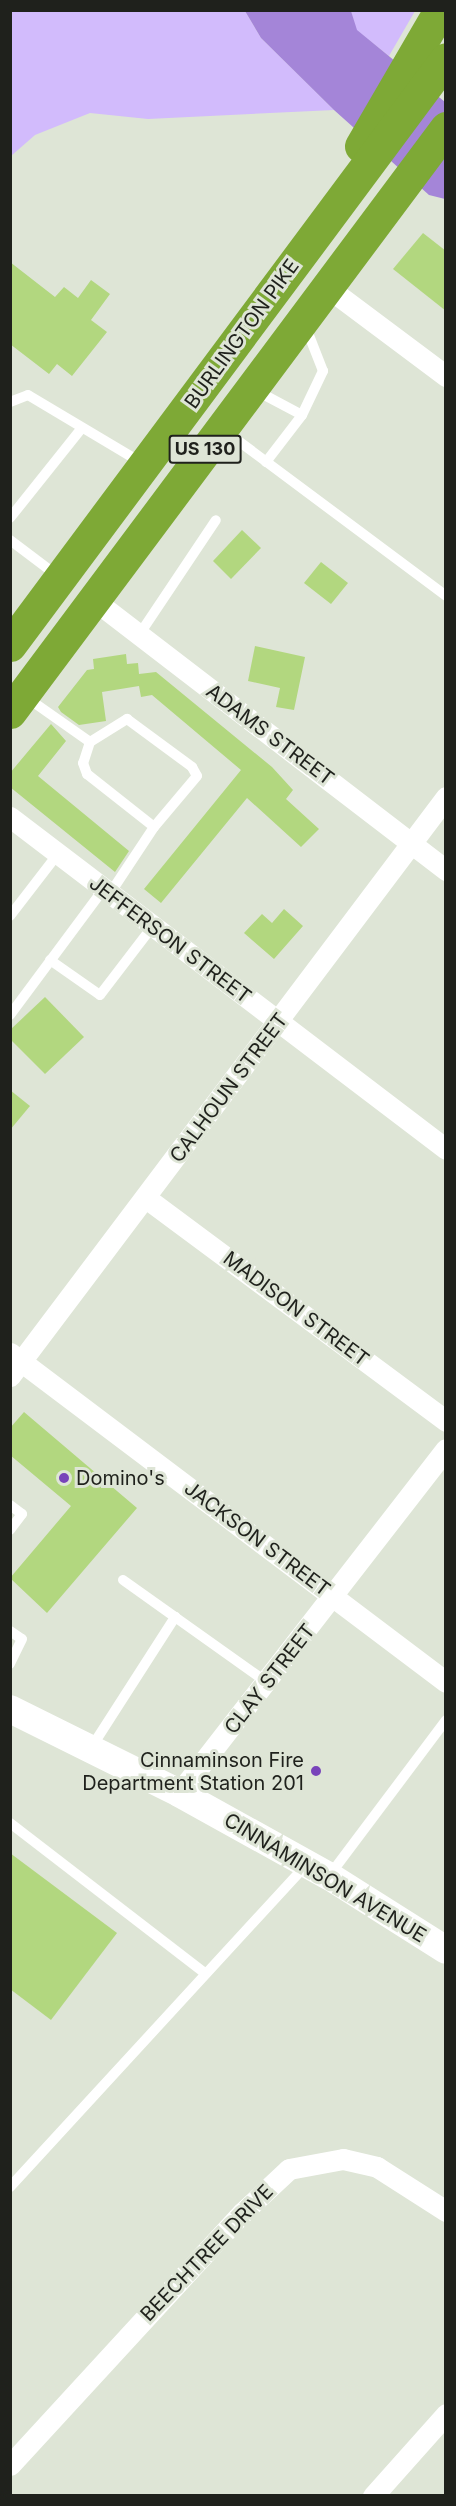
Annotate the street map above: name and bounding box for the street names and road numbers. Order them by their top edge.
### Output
street label: BURLINGTON PIKE [180,255,304,413]
road number: US 130 [168,434,242,464]
street label: ADAMS STREET [202,679,338,791]
street label: JEFFERSON STREET [84,871,256,1009]
street label: CALHOUN STREET [165,1009,293,1167]
street label: MADISON STREET [218,1246,374,1372]
street label: JACKSON STREET [179,1476,335,1602]
street label: CLAY STREET [220,1619,320,1739]
street label: CINNAMINSON AVENUE [220,1808,430,1948]
street label: BEECHTREE DRIVE [136,2180,278,2326]

